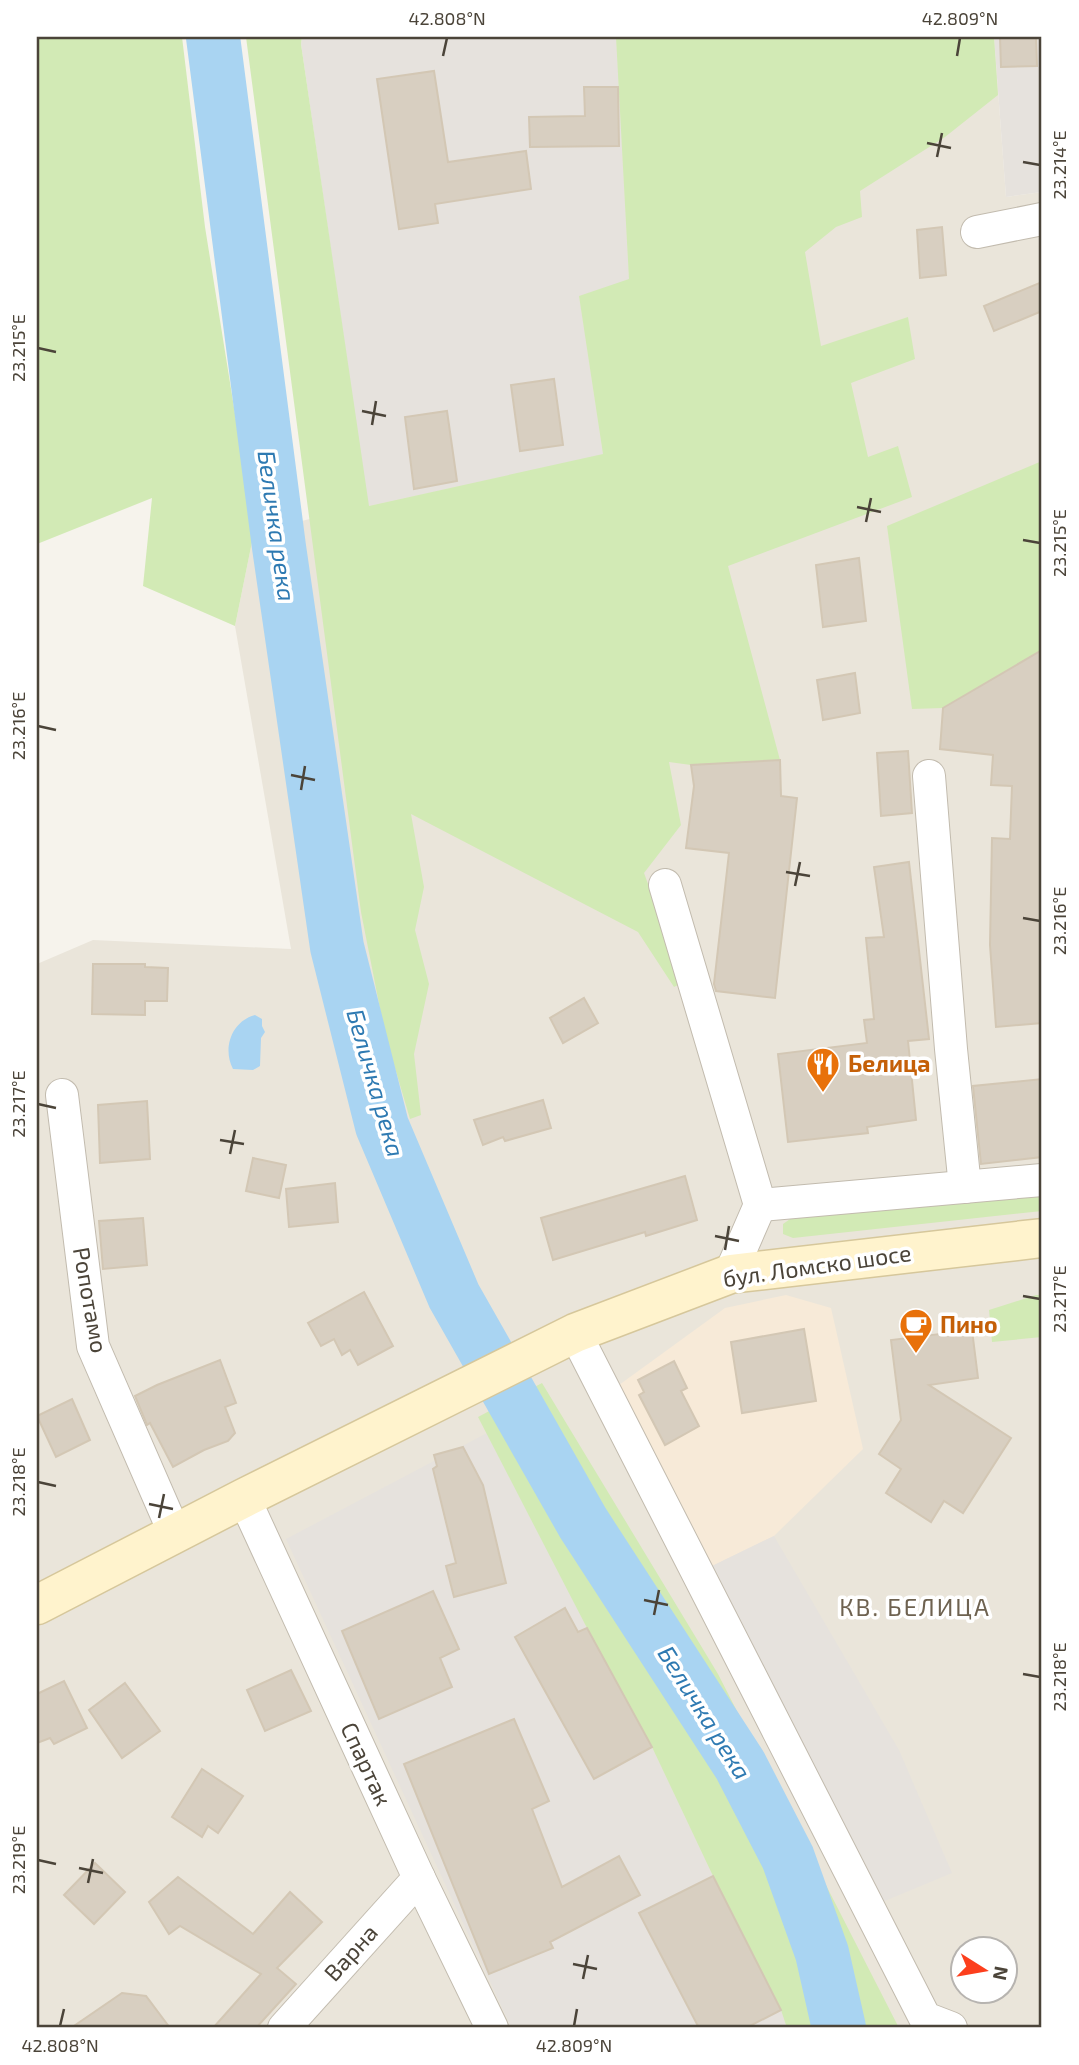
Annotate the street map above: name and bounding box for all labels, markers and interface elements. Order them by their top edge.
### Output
text: 42.808°N [408,7,486,29]
text: 42.809°N [922,7,998,29]
text: 23.214°E [1048,130,1070,200]
text: 23.215°E [7,314,29,382]
water label: Беличка река [253,448,302,603]
text: 23.215°E [1048,509,1070,577]
text: 23.216°E [7,692,29,760]
text: 23.216°E [1048,887,1070,955]
water label: Беличка река [342,1005,411,1160]
restaurant icon: Белица [804,1045,842,1094]
place label: Белица [848,1049,931,1077]
text: 23.217°E [7,1070,29,1138]
street label: бул. Ломско шосе [721,1238,913,1293]
street label: Ропотамо [68,1245,114,1355]
text: 23.217°E [1048,1265,1070,1333]
cafe icon: Пино [897,1306,935,1355]
place label: Пино [940,1310,998,1338]
text: 23.218°E [7,1447,29,1517]
district label: КВ. БЕЛИЦА [839,1592,991,1621]
water label: Беличка река [653,1640,758,1784]
text: 23.218°E [1048,1642,1070,1712]
street label: Спартак [335,1717,398,1810]
text: 23.219°E [7,1826,29,1894]
street label: Варна [318,1918,383,1986]
north arrow [950,1936,1020,2006]
text: N [989,1964,1014,1982]
text: 42.808°N [21,2034,99,2056]
text: 42.809°N [536,2034,612,2056]

